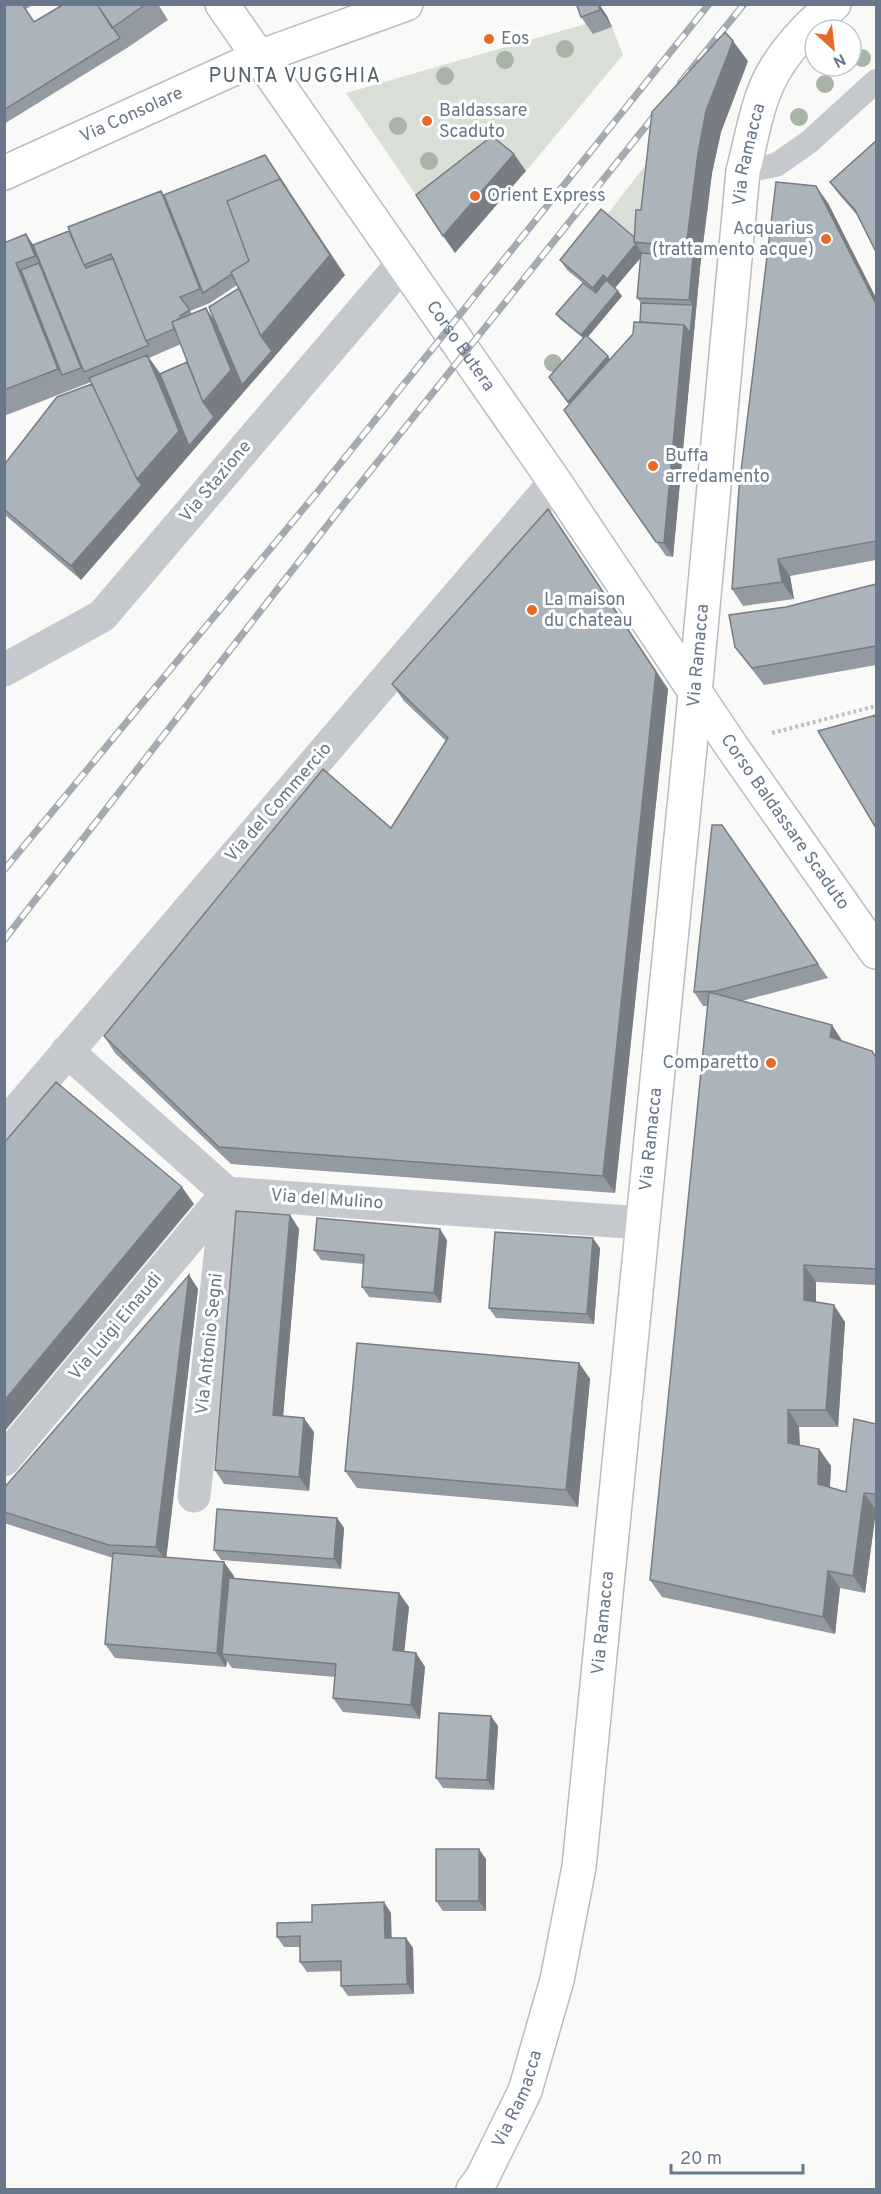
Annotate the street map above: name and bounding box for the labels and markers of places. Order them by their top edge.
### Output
place label: Eos [501,28,529,51]
marker: Eos [482,32,496,46]
place label: Baldassare Scaduto [439,100,527,144]
marker: Baldassare Scaduto [420,114,434,128]
place label: Orient Express [487,185,606,208]
marker: Orient Express [468,189,482,203]
place label: Acquarius (trattamento acque) [652,218,814,262]
marker: Acquarius (trattamento acque) [819,232,833,246]
place label: Buffa arredamento [665,445,770,489]
marker: Buffa arredamento [646,459,660,473]
place label: La maison du chateau [544,589,633,633]
marker: La maison du chateau [525,603,539,617]
place label: Comparetto [662,1052,759,1075]
marker: Comparetto [764,1056,778,1070]

